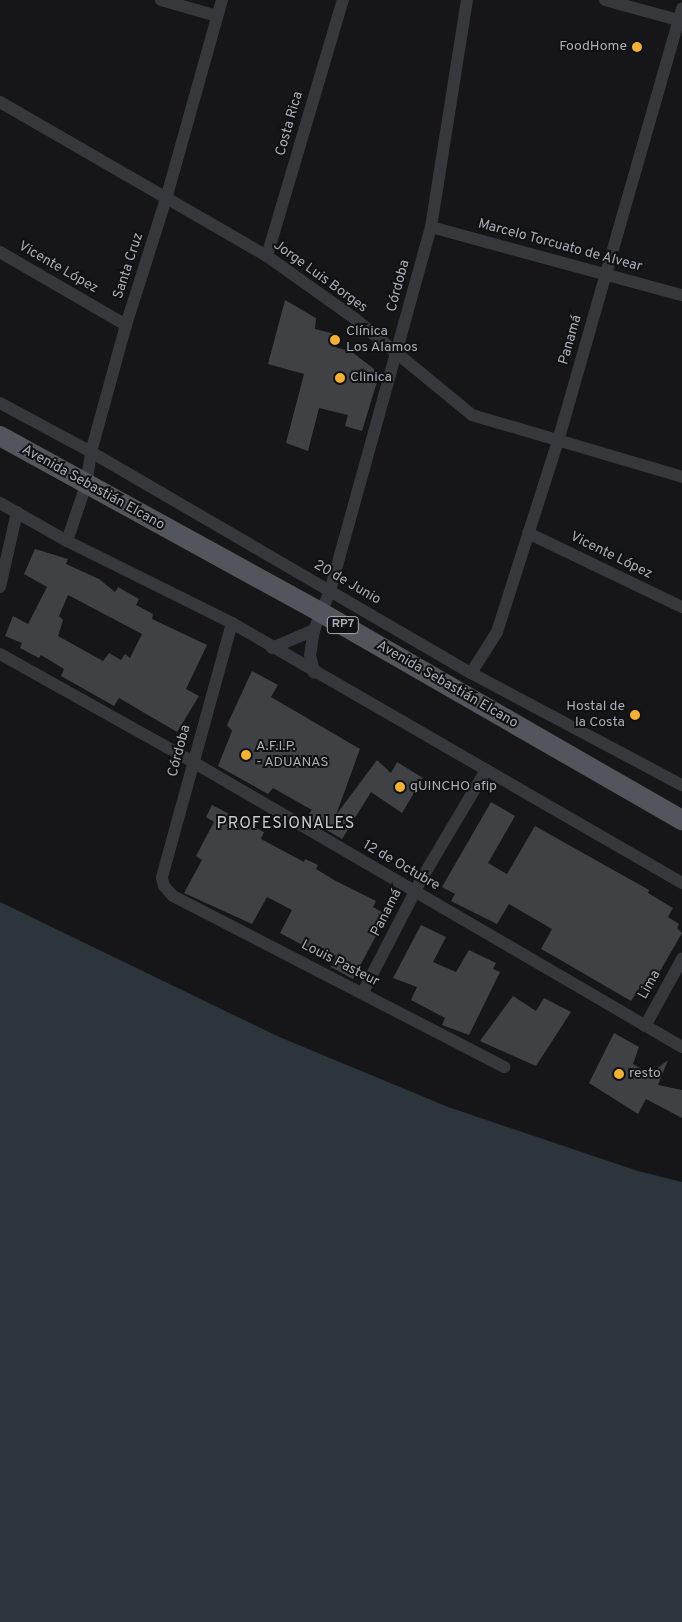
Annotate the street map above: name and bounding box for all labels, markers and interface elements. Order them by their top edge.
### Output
place label: FoodHome [559,39,627,55]
marker: FoodHome [631,41,643,53]
street label: Costa Rica [273,90,307,158]
street label: Marcelo Torcuato de Alvear [476,216,644,276]
street label: Santa Cruz [110,231,148,301]
street label: Jorge Luis Borges [270,237,370,317]
street label: Vicente López [15,238,101,298]
street label: Córdoba [384,258,414,314]
street label: Panamá [556,313,586,367]
place label: Clínica Los Alamos [346,324,418,357]
marker: Clínica Los Alamos [328,333,342,347]
place label: Clinica [350,370,392,386]
marker: Clinica [334,372,346,384]
street label: Avenida Sebastián Elcano [19,442,167,534]
street label: Vicente López [567,529,655,583]
street label: 20 de Junio [311,557,383,609]
road number: RP7 [327,616,359,634]
street label: Avenida Sebastián Elcano [373,638,521,732]
place label: Hostal de la Costa [566,699,625,732]
marker: Hostal de la Costa [629,709,641,721]
street label: Córdoba [165,723,195,779]
place label: A.F.I.P. - ADUANAS [256,739,329,772]
marker: A.F.I.P. - ADUANAS [240,749,252,761]
place label: qUINCHO afip [410,779,497,795]
marker: qUINCHO afip [394,781,406,793]
district label: PROFESIONALES [215,814,357,834]
street label: 12 de Octubre [360,837,442,895]
street label: Panamá [368,887,406,939]
street label: Louis Pasteur [298,937,382,991]
street label: Lima [635,968,665,1002]
place label: resto [629,1066,661,1082]
marker: resto [613,1068,625,1080]

